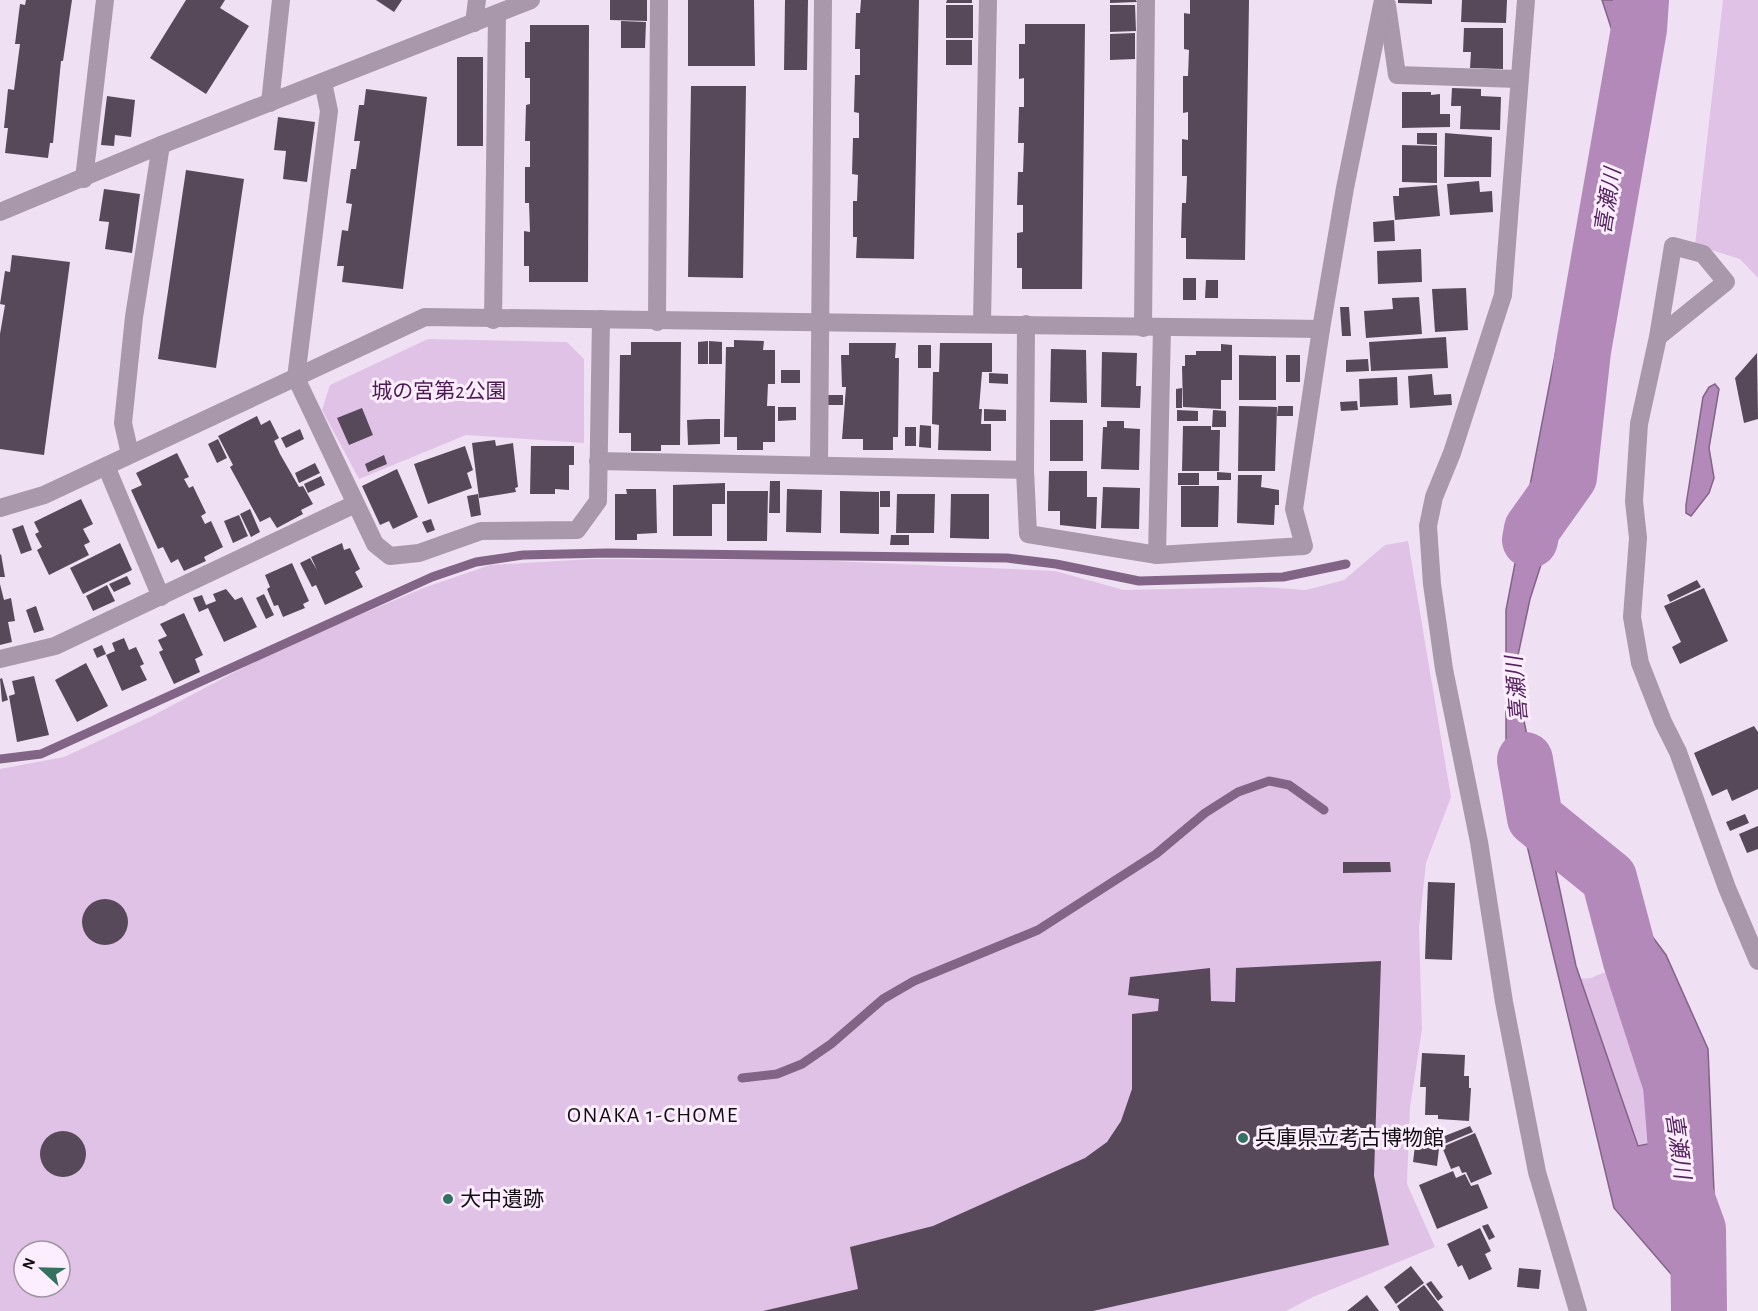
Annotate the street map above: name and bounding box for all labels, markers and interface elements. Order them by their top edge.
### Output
water label: 喜瀬川 [1591,165,1624,235]
park label: 城の宮第2公園 [371,380,507,402]
water label: 喜瀬川 [1502,653,1531,723]
district label: ONAKA 1-CHOME [567,1104,739,1126]
water label: 喜瀬川 [1663,1112,1695,1182]
place label: 兵庫県立考古博物館 [1255,1127,1444,1149]
marker: 兵庫県立考古博物館 [1236,1131,1250,1145]
place label: 大中遺跡 [460,1188,544,1210]
marker: 大中遺跡 [441,1192,455,1206]
north arrow [12,1239,72,1299]
text: N [20,1256,39,1272]

